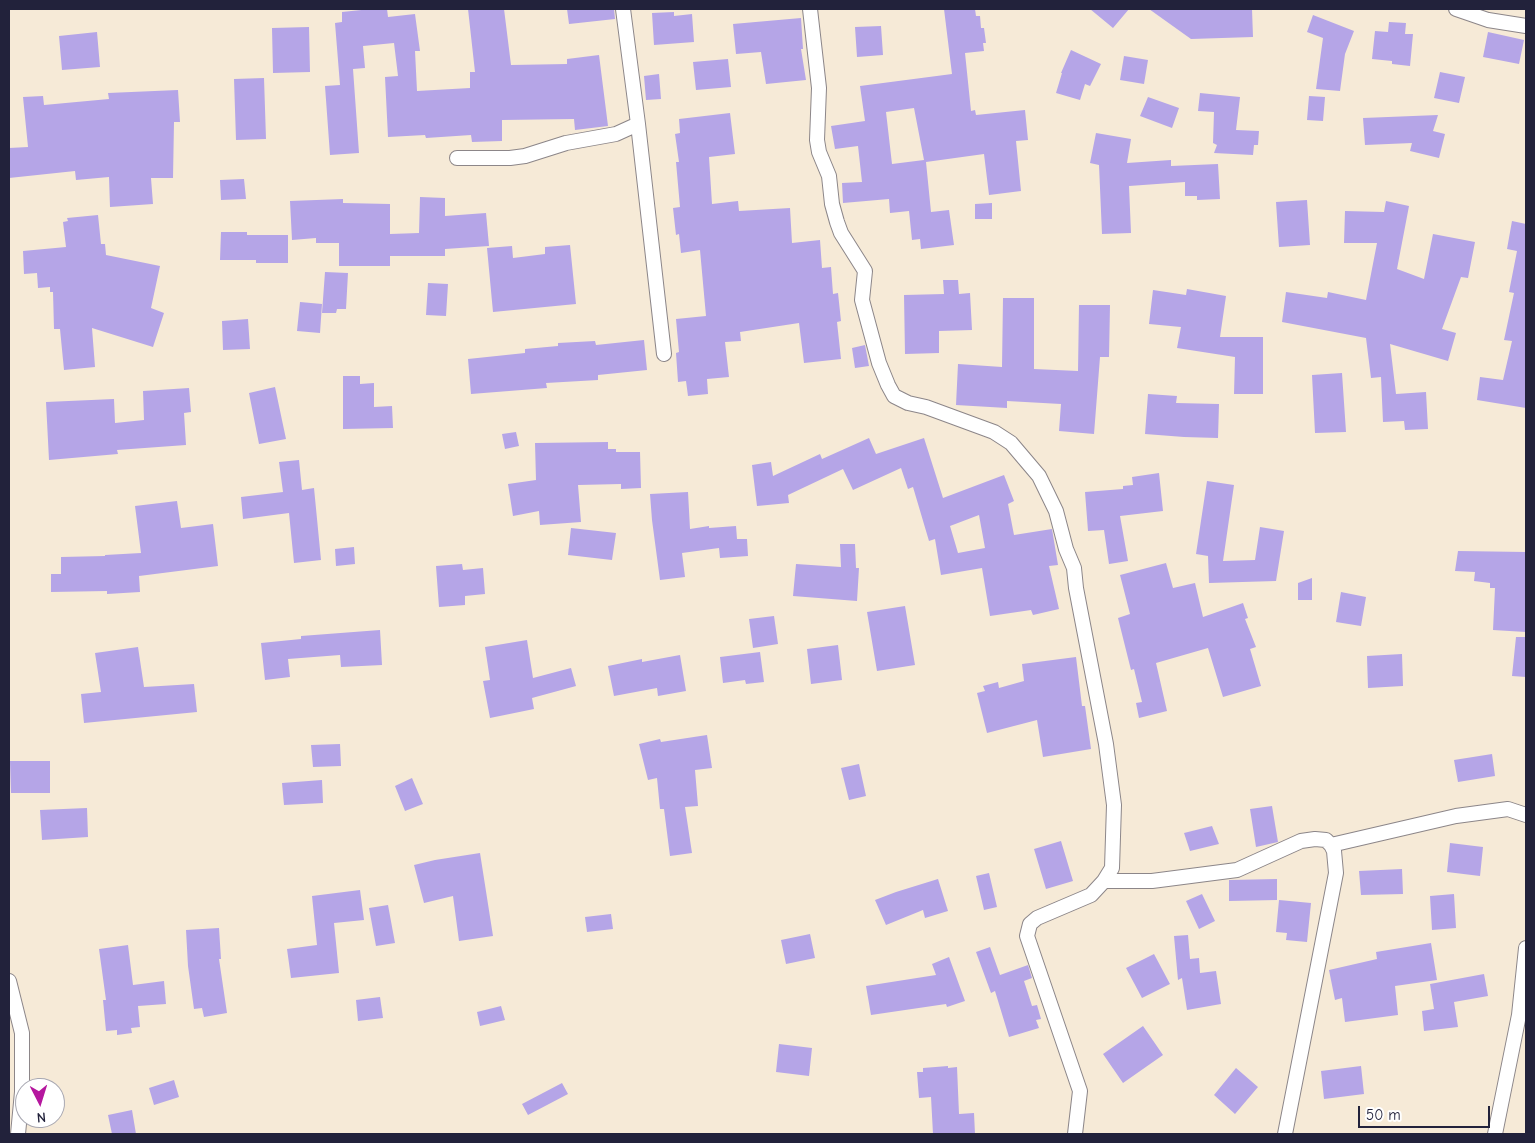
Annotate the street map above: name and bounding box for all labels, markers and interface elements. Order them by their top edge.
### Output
north arrow [15,1078,65,1128]
scale bar [1360,1096,1492,1128]
text: 50 m [1366,1106,1401,1124]
text: N [36,1109,47,1126]

